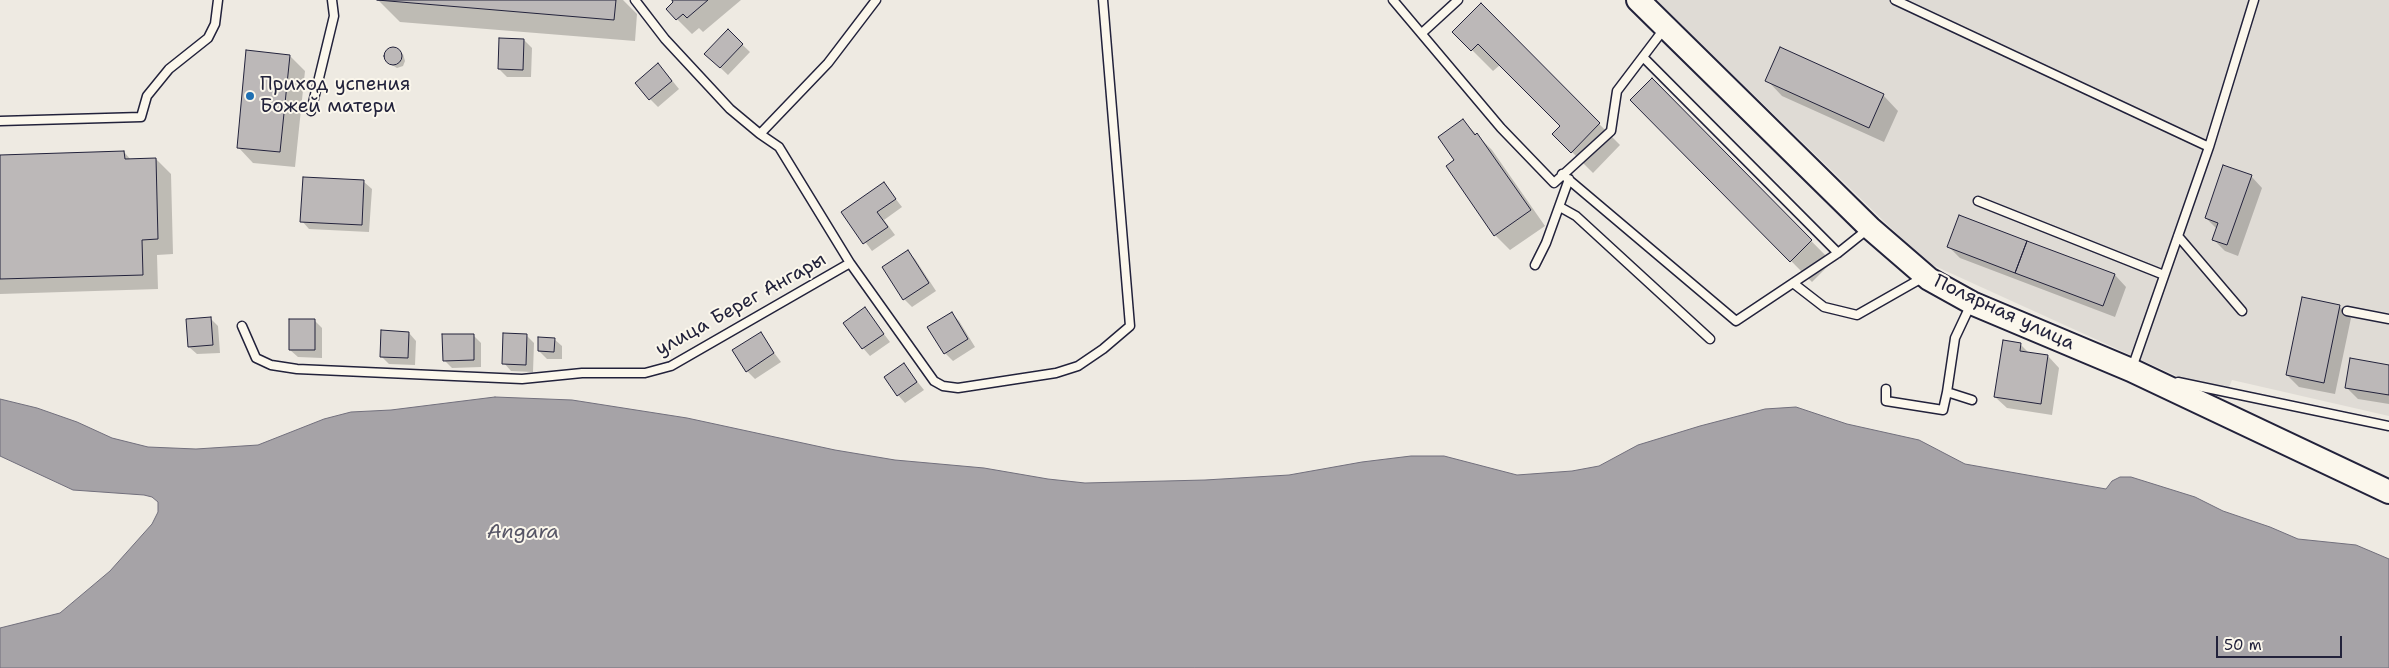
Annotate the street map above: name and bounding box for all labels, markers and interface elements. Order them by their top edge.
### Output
place label: Приход успения Божей матери [260,74,410,118]
marker: Приход успения Божей матери [244,90,256,102]
street label: улица Берег Ангары [652,249,830,361]
street label: Полярная улица [1930,270,2078,356]
water label: Angara [487,521,559,545]
scale bar [2219,626,2345,658]
text: 50 m [2224,635,2262,655]

